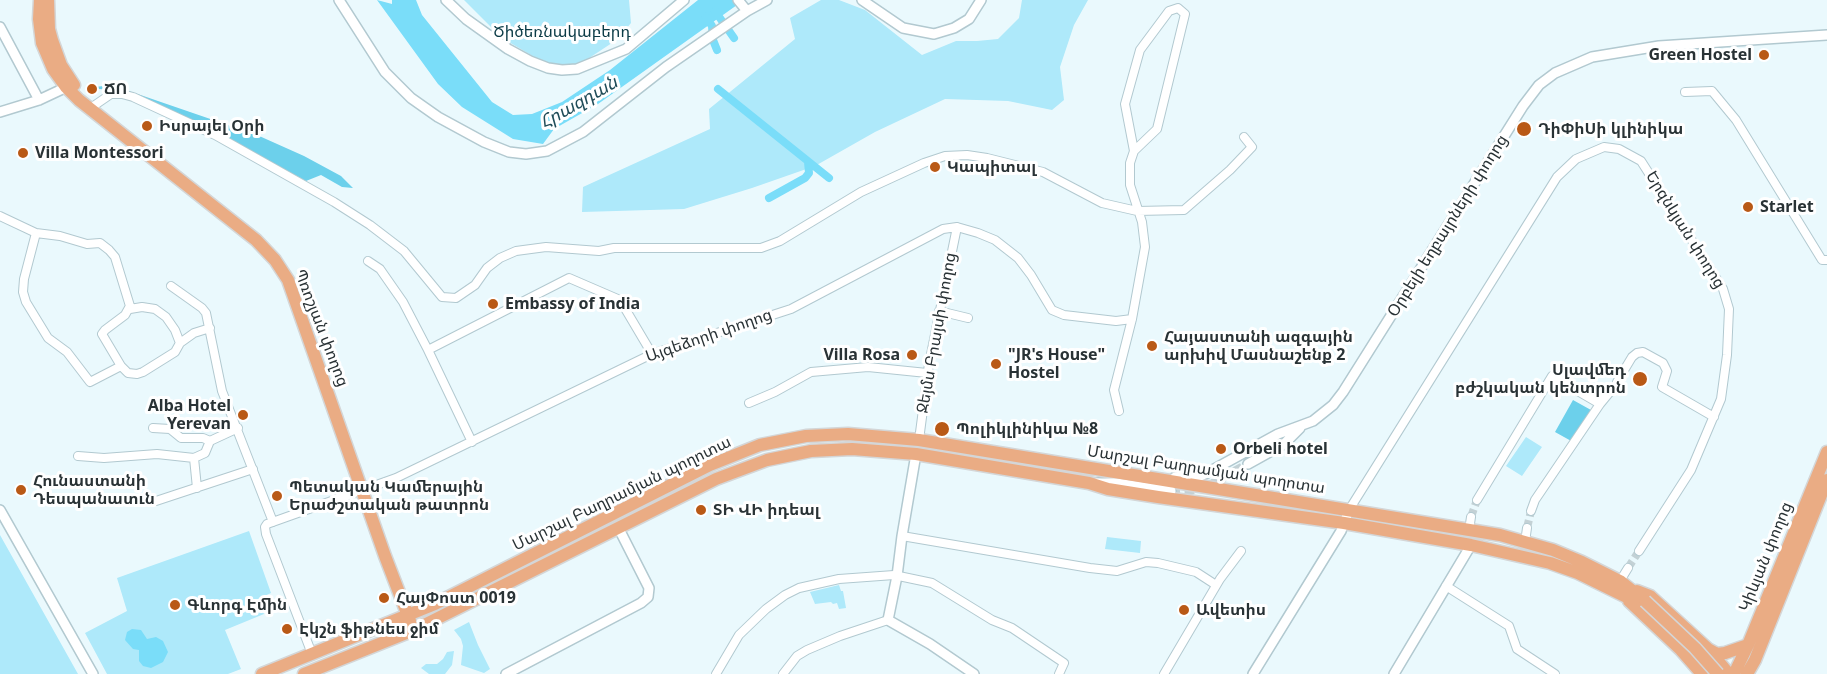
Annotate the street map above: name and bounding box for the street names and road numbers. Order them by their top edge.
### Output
street label: Օրբելի եղբայրների փողոց [1384,131,1512,321]
street label: Երզնկյան փողոց [1641,168,1729,292]
street label: Ջեյմս Բրայսի փողոց [913,251,961,415]
street label: Պռոշյան փողոց [290,267,352,389]
street label: Այգեձորի փողոց [643,305,775,367]
street label: Մարշալ Բաղրամյան պողոտա [510,433,734,555]
street label: Մարշալ Բաղրամյան պողոտա [1086,442,1326,498]
street label: Կիևյան փողոց [1735,499,1797,615]

